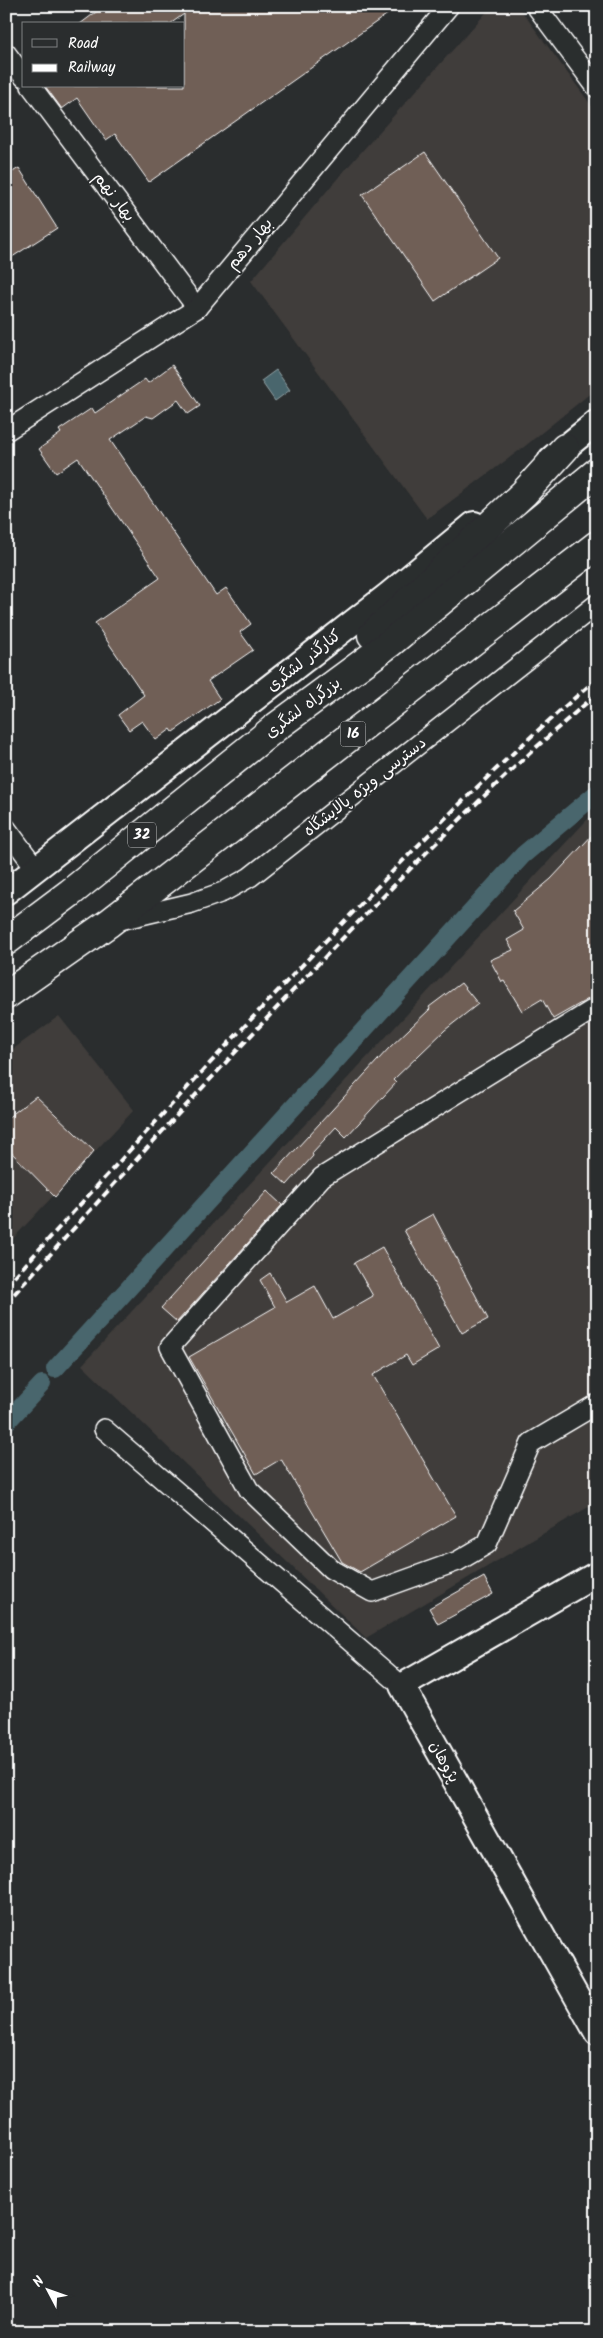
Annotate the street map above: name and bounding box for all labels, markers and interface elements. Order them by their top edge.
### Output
legend [22,22,185,88]
text: Road [68,32,99,56]
text: Railway [68,56,116,80]
street label: بهار نهم [87,167,141,227]
street label: بهار دهم [221,213,279,275]
street label: کنارگذر لشگری [261,624,347,698]
street label: بزرگراه لشگری [260,671,346,745]
road number: 16 [340,722,366,746]
street label: دسترسی ویژه پالایشگاه [298,731,432,843]
road number: 32 [128,822,156,848]
street label: پژوهان [422,1736,466,1788]
north arrow [22,2266,72,2316]
text: N [28,2271,50,2293]

